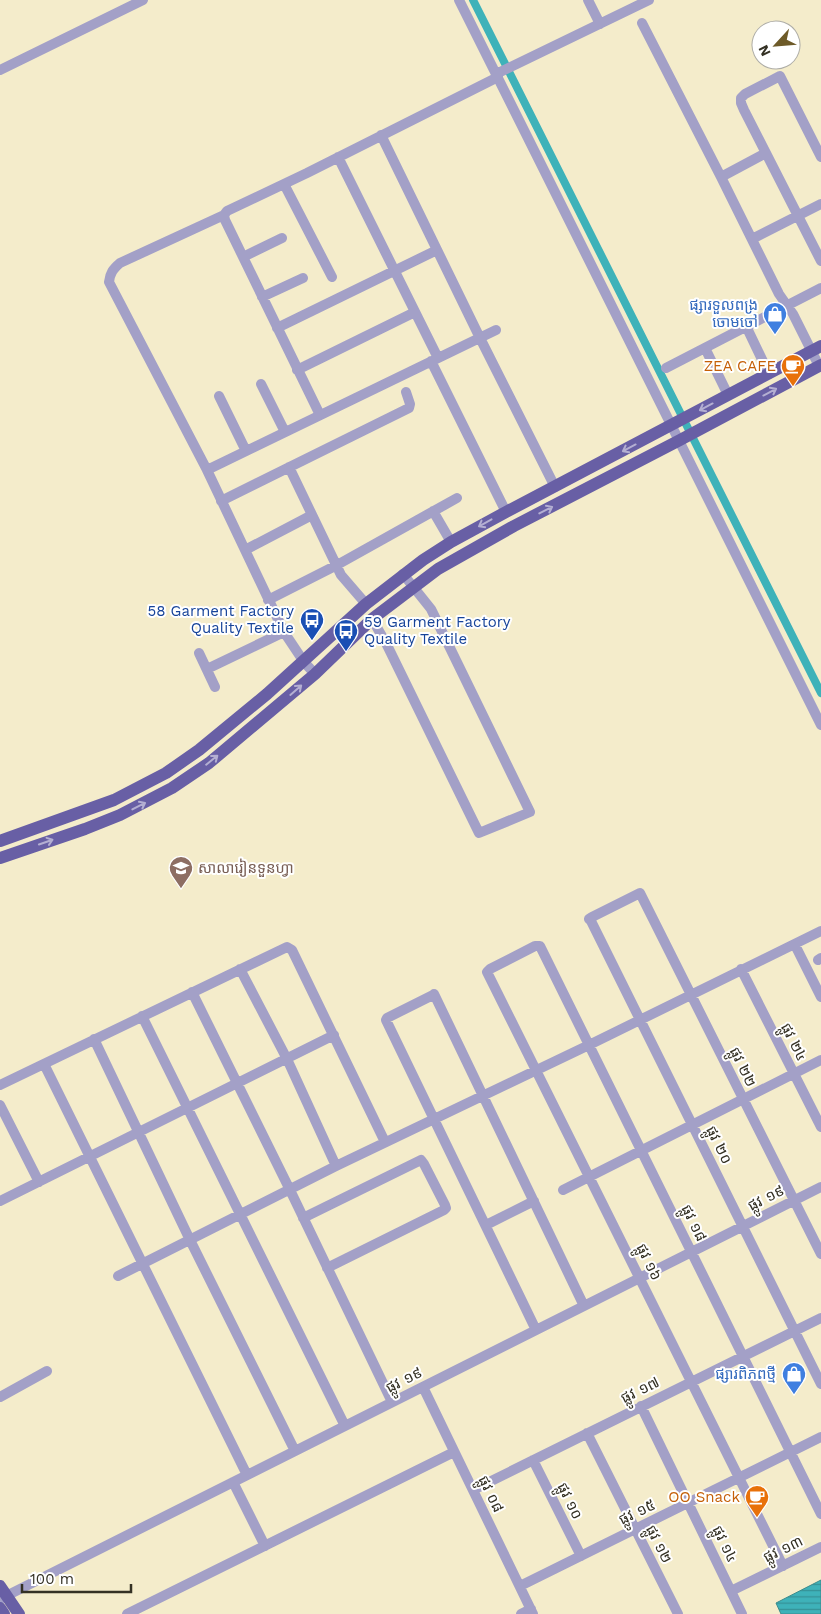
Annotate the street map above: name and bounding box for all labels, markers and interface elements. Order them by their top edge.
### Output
north arrow [751,20,801,70]
text: N [755,43,774,59]
place label: ផ្សារទួលពង្រ ចោមចៅ [689,296,758,331]
shop icon: ផ្សារទួលពង្រ ចោមចៅ [762,301,788,335]
cafe icon: ZEA CAFE [780,353,806,387]
place label: ZEA CAFE [704,357,776,375]
one-way arrow [762,387,777,397]
one-way arrow [699,403,714,412]
one-way arrow [622,444,637,453]
one-way arrow [538,505,553,515]
one-way arrow [478,519,492,529]
place label: 58 Garment Factory Quality Textile [147,602,294,637]
bus stop icon: 58 Garment Factory Quality Textile [299,607,325,641]
place label: 59 Garment Factory Quality Textile [364,613,511,648]
bus stop icon: 59 Garment Factory Quality Textile [333,618,359,652]
one-way arrow [290,684,303,695]
one-way arrow [206,754,219,765]
one-way arrow [131,801,146,810]
one-way arrow [38,837,53,846]
school or university icon: សាលារៀនទួនហ្វា [168,855,194,889]
place label: សាលារៀនទួនហ្វា [198,858,294,877]
street label: ផ្លូវ ២៤ [773,1020,811,1066]
street label: ផ្លូវ ២២ [722,1044,760,1092]
street label: ផ្លូវ ២០ [698,1123,736,1169]
street label: ផ្លូវ ១៩ [745,1181,789,1219]
street label: ផ្លូវ ១៨ [673,1202,711,1246]
street label: ផ្លូវ ១៦ [628,1241,666,1285]
shop icon: ផ្សារពិភពថ្មី [781,1361,807,1395]
street label: ផ្លូវ ១៩ [383,1363,427,1401]
place label: ផ្សារពិភពថ្មី [715,1365,776,1383]
street label: ផ្លូវ ១៧ [618,1373,664,1411]
street label: ផ្លូវ ០៨ [470,1473,508,1517]
street label: ផ្លូវ ១០ [549,1480,587,1524]
cafe icon: OO Snack [744,1484,770,1518]
place label: OO Snack [668,1488,740,1506]
street label: ផ្លូវ ១៥ [616,1495,660,1533]
street label: ផ្លូវ ១២ [638,1522,676,1568]
street label: ផ្លូវ ១៤ [704,1523,742,1567]
street label: ផ្លូវ ១៣ [760,1532,808,1570]
scale bar [22,1562,131,1594]
text: 100 m [30,1570,74,1588]

